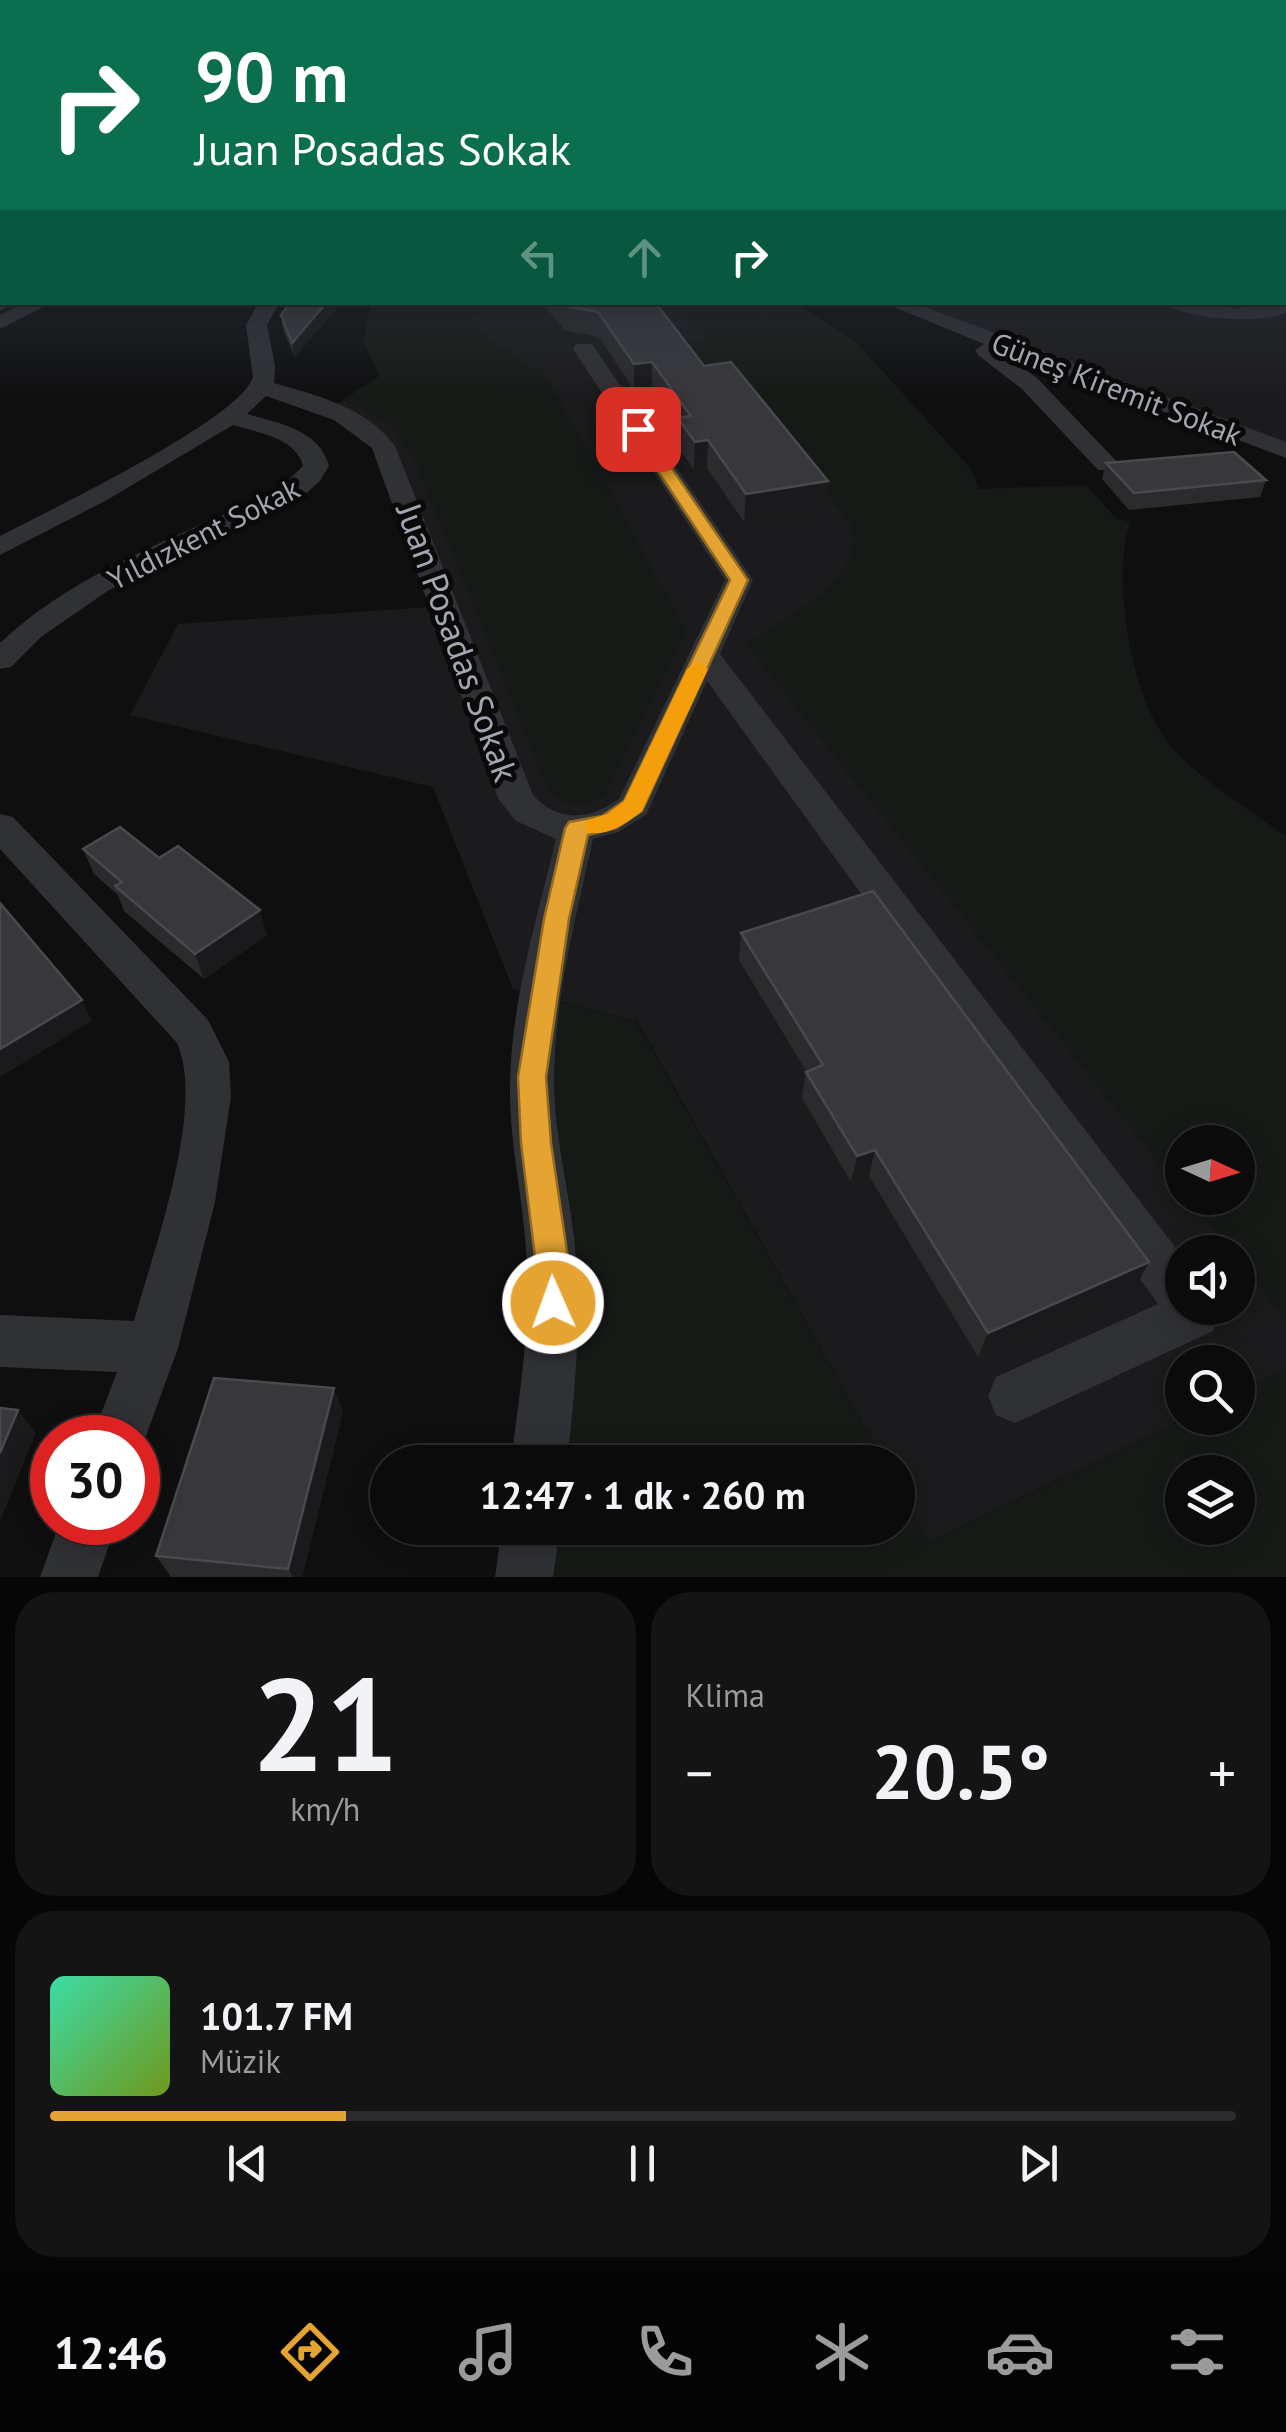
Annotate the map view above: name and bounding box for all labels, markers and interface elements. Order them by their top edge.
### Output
text: 90 m [195,31,348,121]
icon: right [30,40,160,170]
text: Juan Posadas Sokak [195,119,571,177]
icon: left [512,230,567,285]
icon: ahead [617,230,672,285]
icon: right [722,230,777,285]
street label: Güneş Kiremit Sokak [986,322,1248,454]
pin [596,387,681,472]
icon: arrive [611,402,666,457]
street label: Yıldızkent Sokak [100,468,306,598]
street label: Juan Posadas Sokak [386,495,530,788]
north arrow [1165,1125,1255,1215]
map controls [1165,1125,1255,1545]
button: sound [1165,1235,1255,1325]
position arrow [501,1251,605,1355]
button: search [1165,1345,1255,1435]
speed limit sign: 30 [30,1415,160,1545]
button: layers [1165,1455,1255,1545]
text: 12:47 · 1 dk · 260 m [479,1470,806,1519]
text: 21 [252,1639,399,1807]
text: Klima [686,1674,765,1716]
text: 20.5° [871,1723,1050,1820]
text: − [686,1737,713,1808]
text: + [1208,1737,1236,1808]
text: km/h [290,1788,360,1830]
text: 101.7 FM [200,1991,353,2040]
text: Müzik [200,2040,281,2082]
icon: previous [220,2136,275,2191]
icon: pause [615,2136,670,2191]
icon: next [1011,2136,1066,2191]
icon: directions [275,2317,345,2387]
icon: music [453,2317,523,2387]
icon: phone [630,2317,700,2387]
icon: climate [807,2317,877,2387]
icon: car [985,2317,1055,2387]
icon: filters [1162,2317,1232,2387]
text: 12:46 [54,2323,168,2381]

